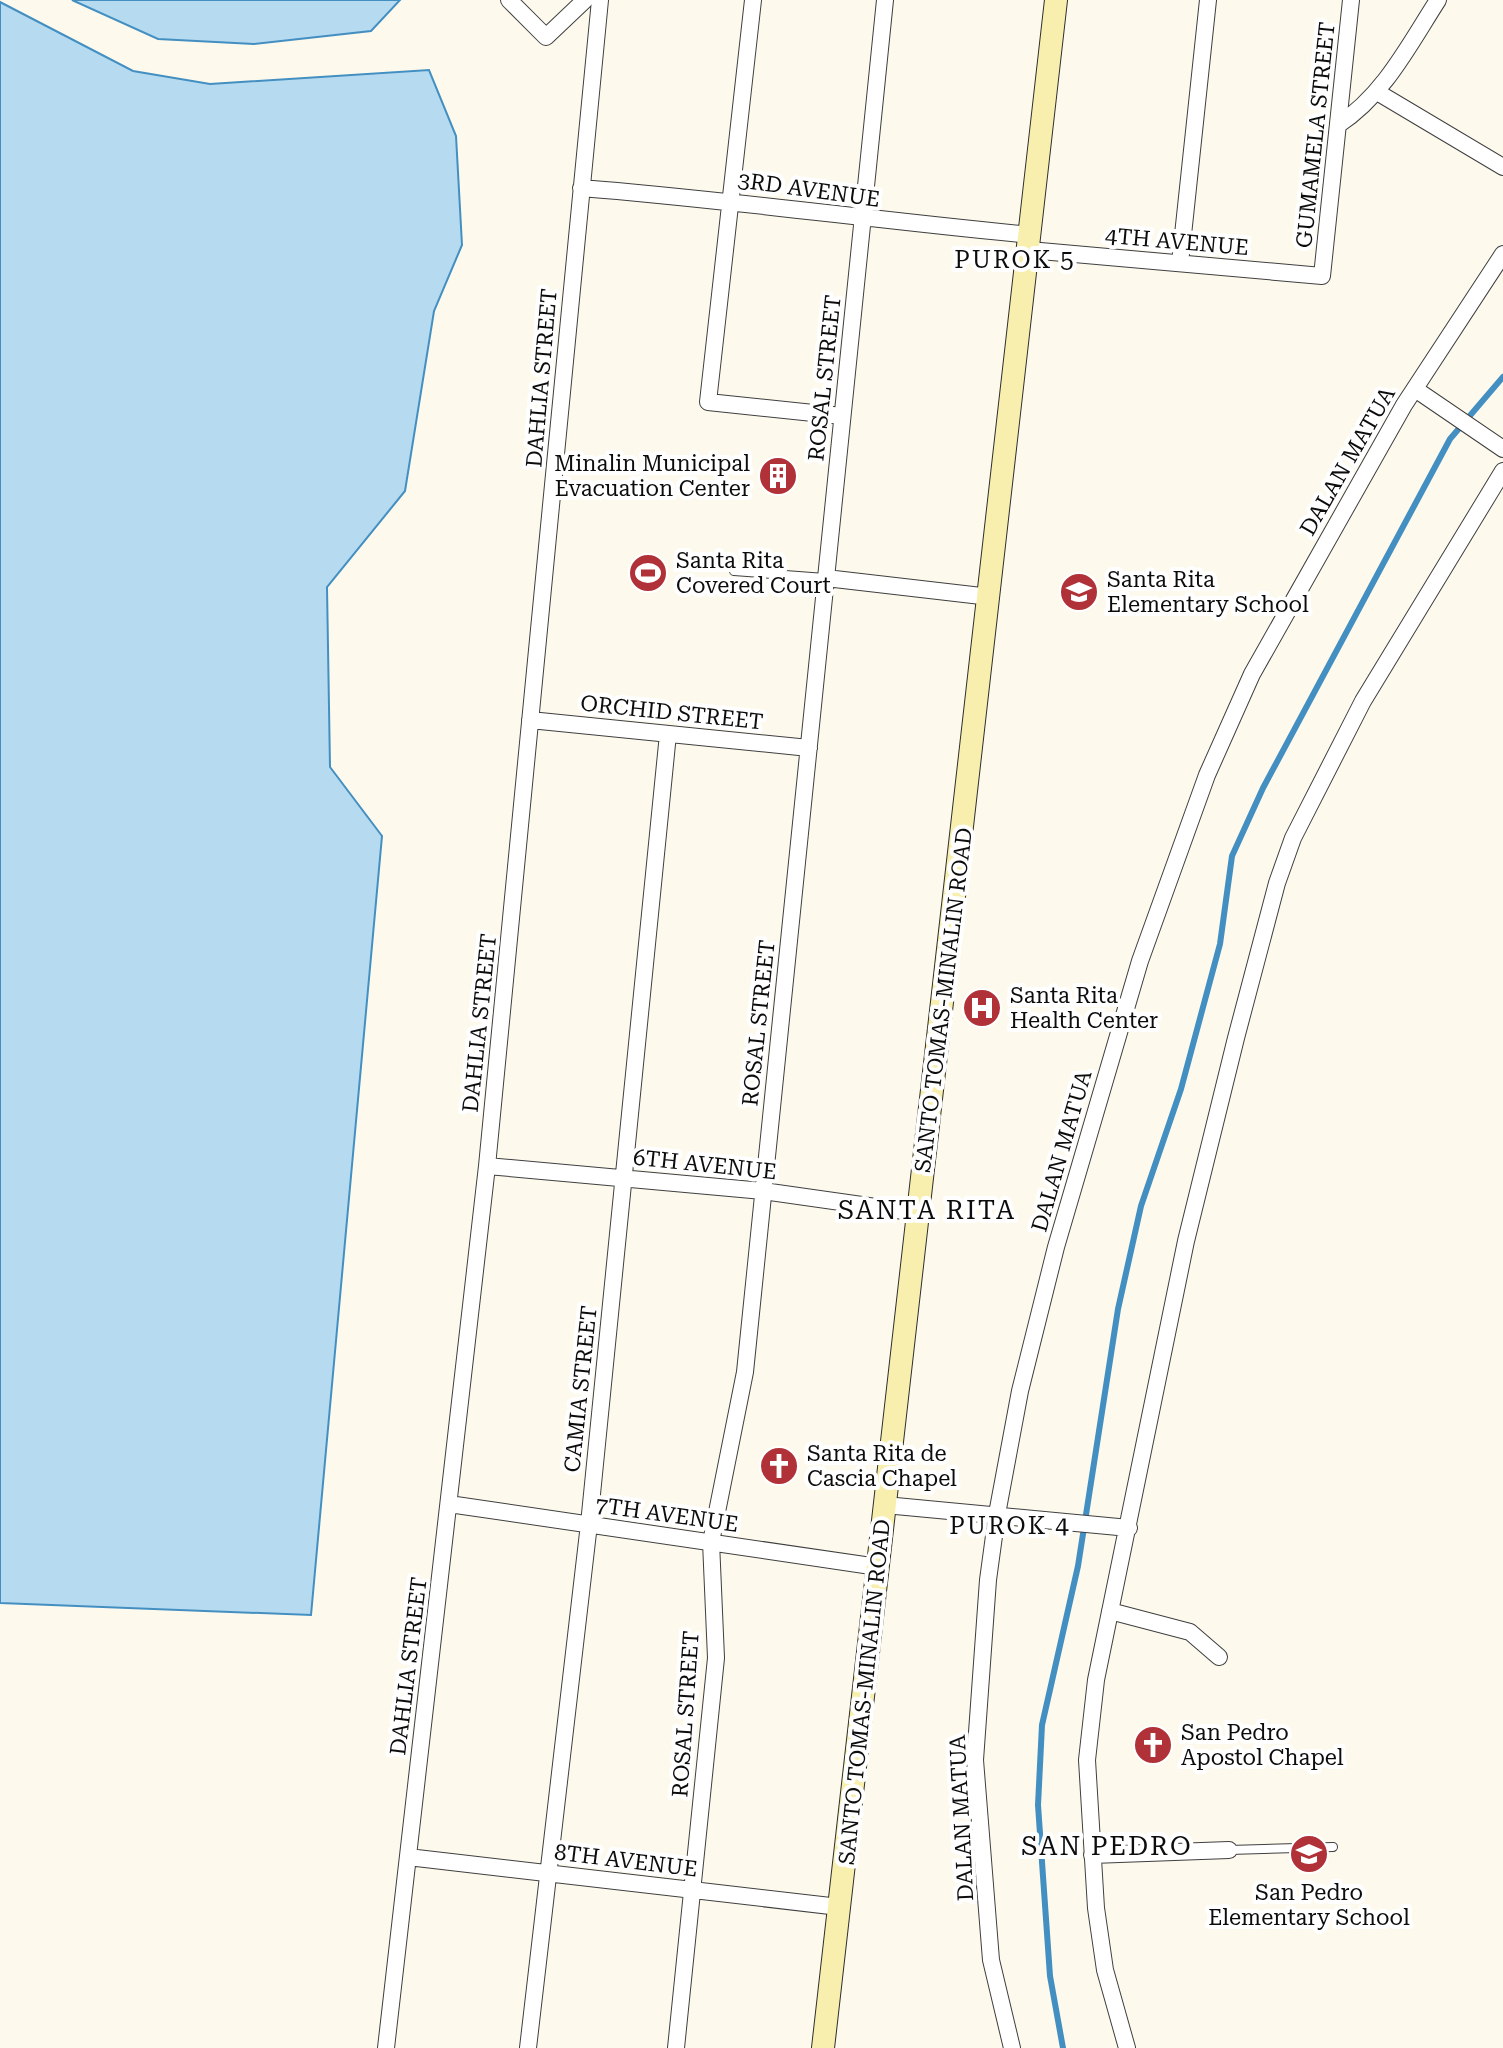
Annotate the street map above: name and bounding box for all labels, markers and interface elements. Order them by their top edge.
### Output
street label: GUMAMELA STREET [1291,21,1340,249]
street label: 3RD AVENUE [736,167,882,212]
street label: 4TH AVENUE [1104,223,1250,260]
district label: PUROK 5 [954,246,1076,274]
street label: DAHLIA STREET [521,288,562,468]
street label: ROSAL STREET [803,294,846,462]
street label: DALAN MATUA [1295,382,1400,540]
place label: Minalin Municipal Evacuation Center [554,451,750,501]
building icon: Minalin Municipal Evacuation Center [757,455,799,497]
place label: Santa Rita Covered Court [676,548,831,598]
sports icon: Santa Rita Covered Court [627,552,669,594]
place label: Santa Rita Elementary School [1107,567,1309,617]
school or university icon: Santa Rita Elementary School [1058,571,1100,613]
street label: ORCHID STREET [579,690,765,735]
street label: SANTO TOMAS-MINALIN ROAD [910,826,977,1174]
street label: DAHLIA STREET [458,933,501,1113]
street label: ROSAL STREET [737,939,780,1107]
place label: Santa Rita Health Center [1010,983,1158,1033]
hospital icon: Santa Rita Health Center [961,987,1003,1029]
street label: DALAN MATUA [1026,1067,1097,1235]
street label: 6TH AVENUE [632,1145,778,1184]
district label: SANTA RITA [838,1195,1016,1225]
street label: CAMIA STREET [559,1305,602,1474]
place label: Santa Rita de Cascia Chapel [807,1441,957,1491]
church icon: Santa Rita de Cascia Chapel [758,1445,800,1487]
street label: 7TH AVENUE [594,1492,740,1537]
district label: PUROK 4 [949,1512,1071,1540]
street label: SANTO TOMAS-MINALIN ROAD [834,1518,895,1866]
street label: DAHLIA STREET [385,1576,432,1757]
street label: ROSAL STREET [667,1630,704,1798]
place label: San Pedro Apostol Chapel [1181,1720,1344,1770]
church icon: San Pedro Apostol Chapel [1132,1724,1174,1766]
street label: DALAN MATUA [945,1733,978,1902]
district label: SAN PEDRO [1021,1831,1193,1861]
school or university icon: San Pedro Elementary School [1288,1833,1330,1875]
street label: 8TH AVENUE [553,1839,699,1882]
place label: San Pedro Elementary School [1208,1880,1410,1930]

